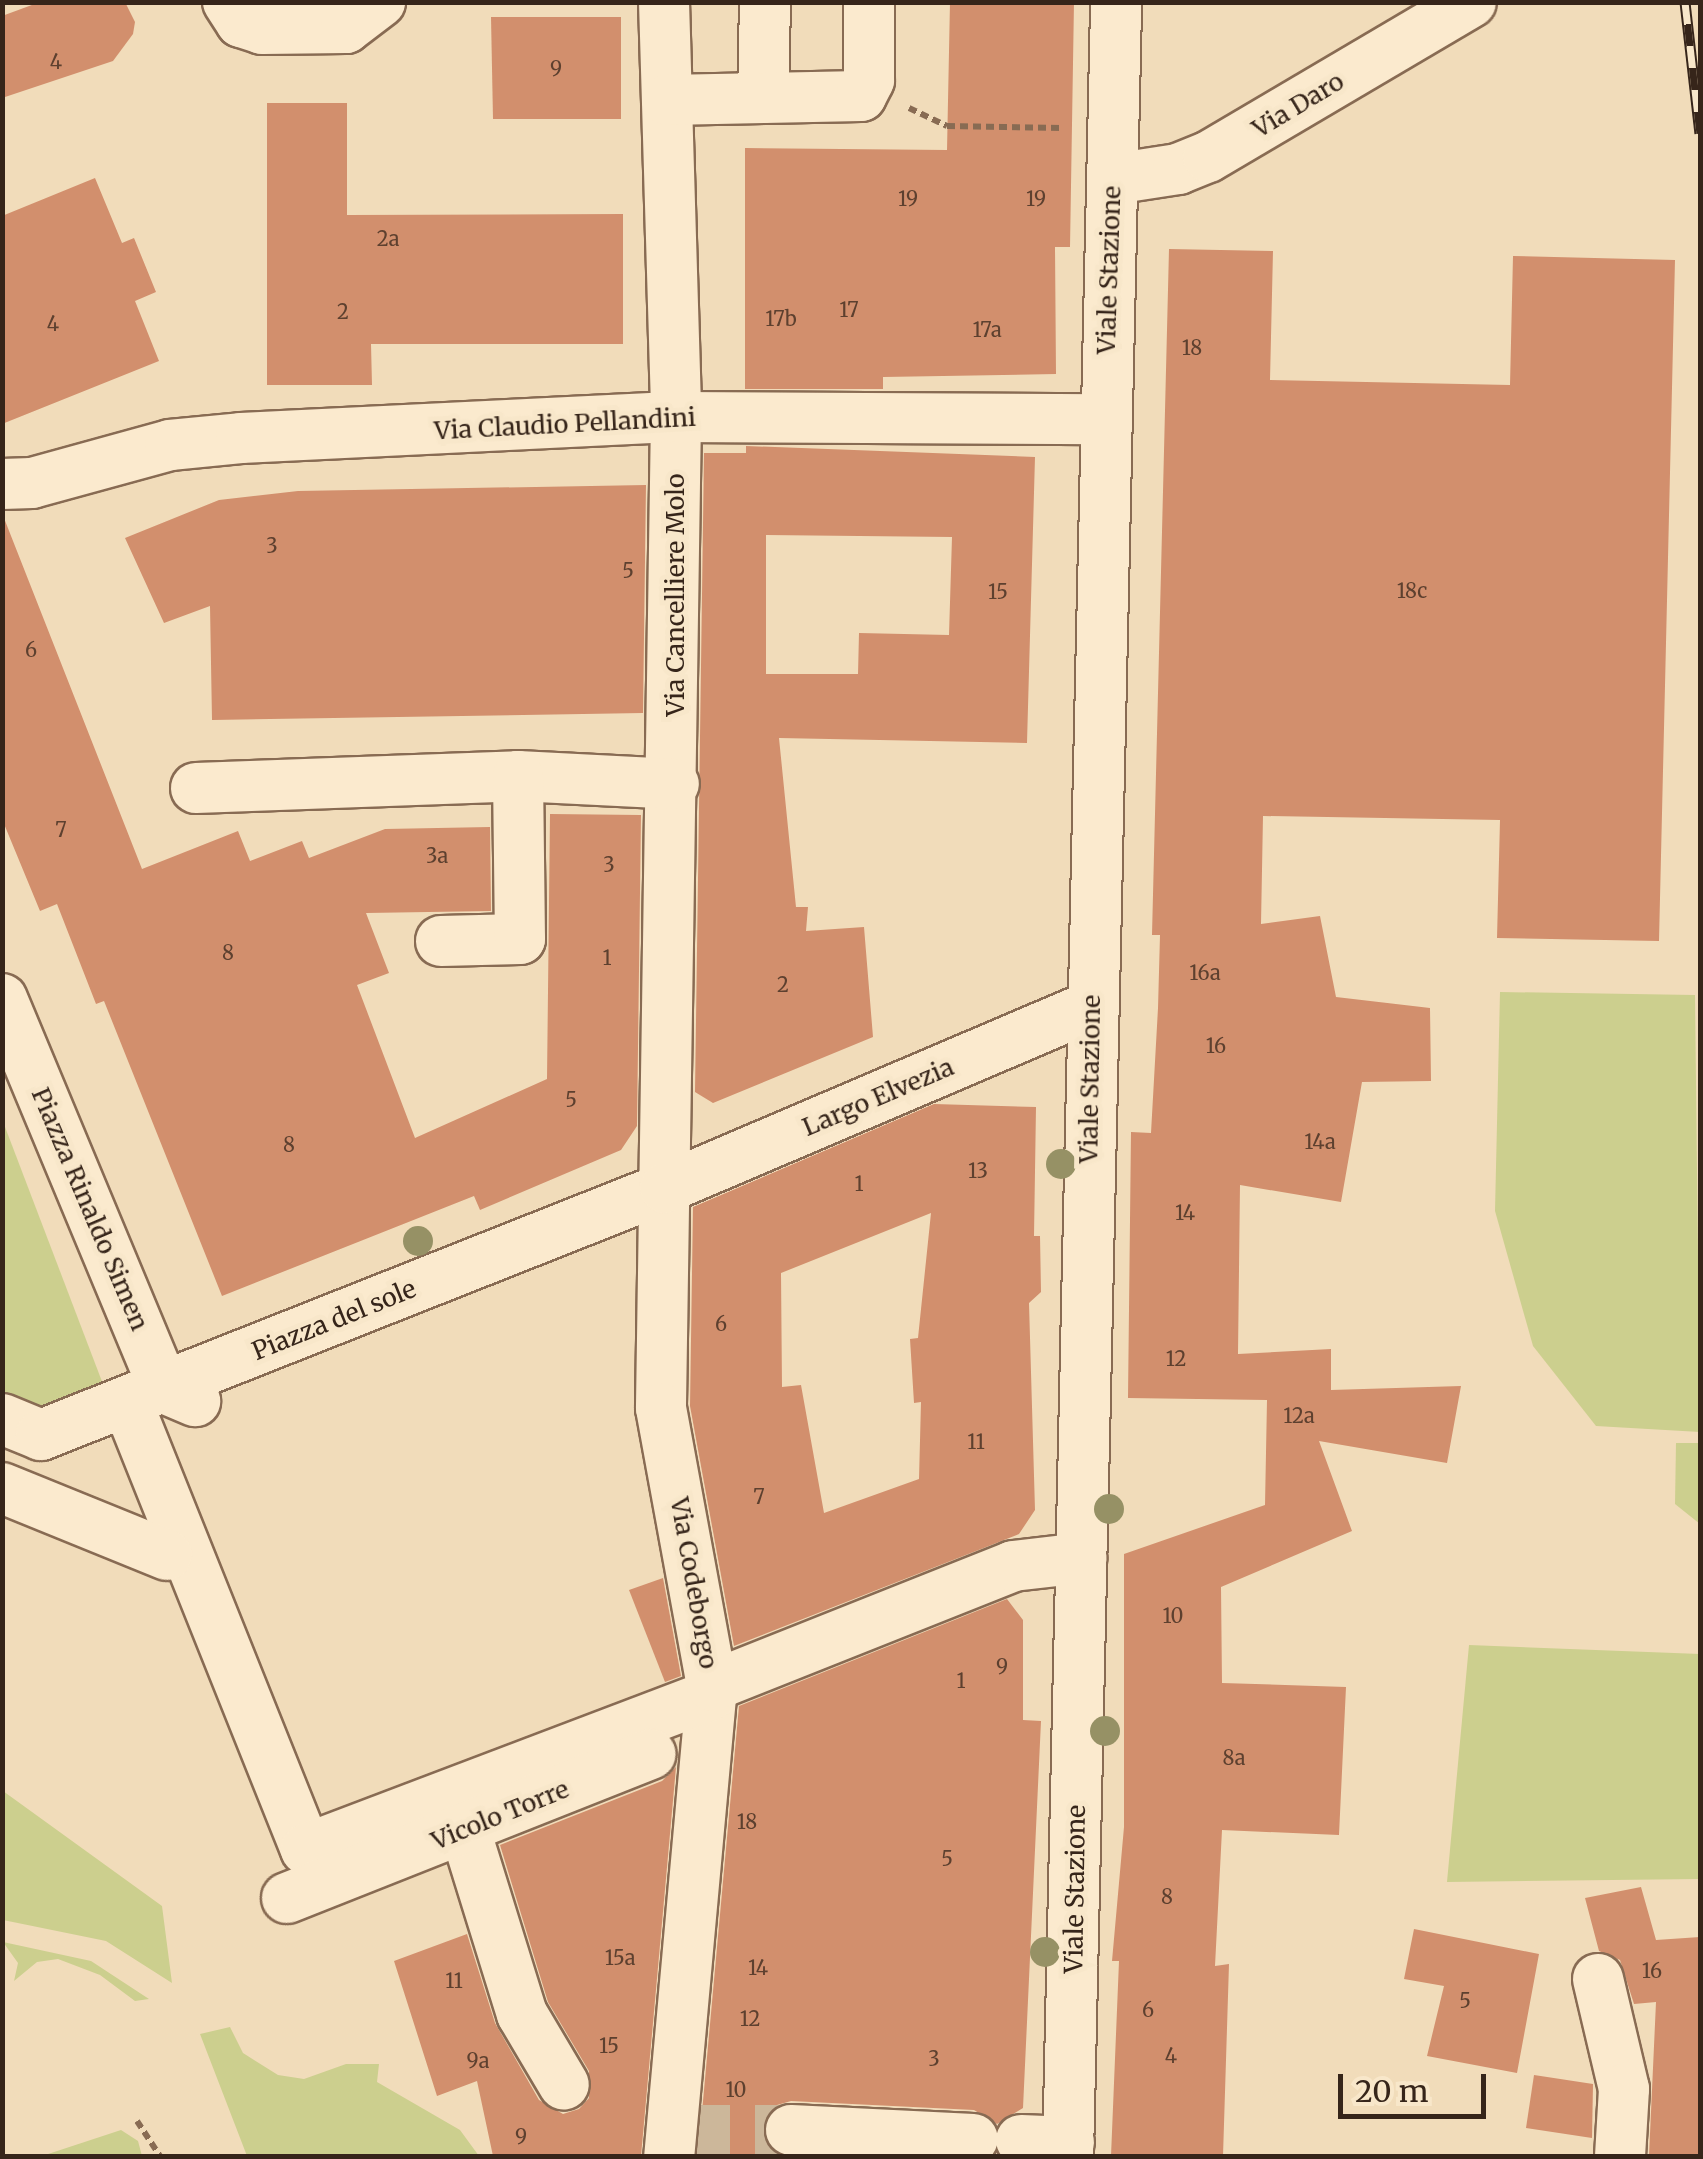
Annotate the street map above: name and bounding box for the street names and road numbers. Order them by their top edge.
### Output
street label: Via Daro [1247,66,1349,144]
street label: Viale Stazione [1091,185,1127,355]
street label: Via Claudio Pellandini [433,402,697,446]
street label: Via Cancelliere Molo [660,473,690,717]
street label: Viale Stazione [1074,994,1106,1164]
street label: Largo Elvezia [798,1052,958,1142]
street label: Piazza Rinaldo Simen [25,1083,155,1335]
street label: Piazza del sole [248,1273,420,1367]
street label: Via Codeborgo [664,1495,724,1671]
street label: Vicolo Torre [427,1774,573,1856]
street label: Viale Stazione [1059,1804,1091,1974]

